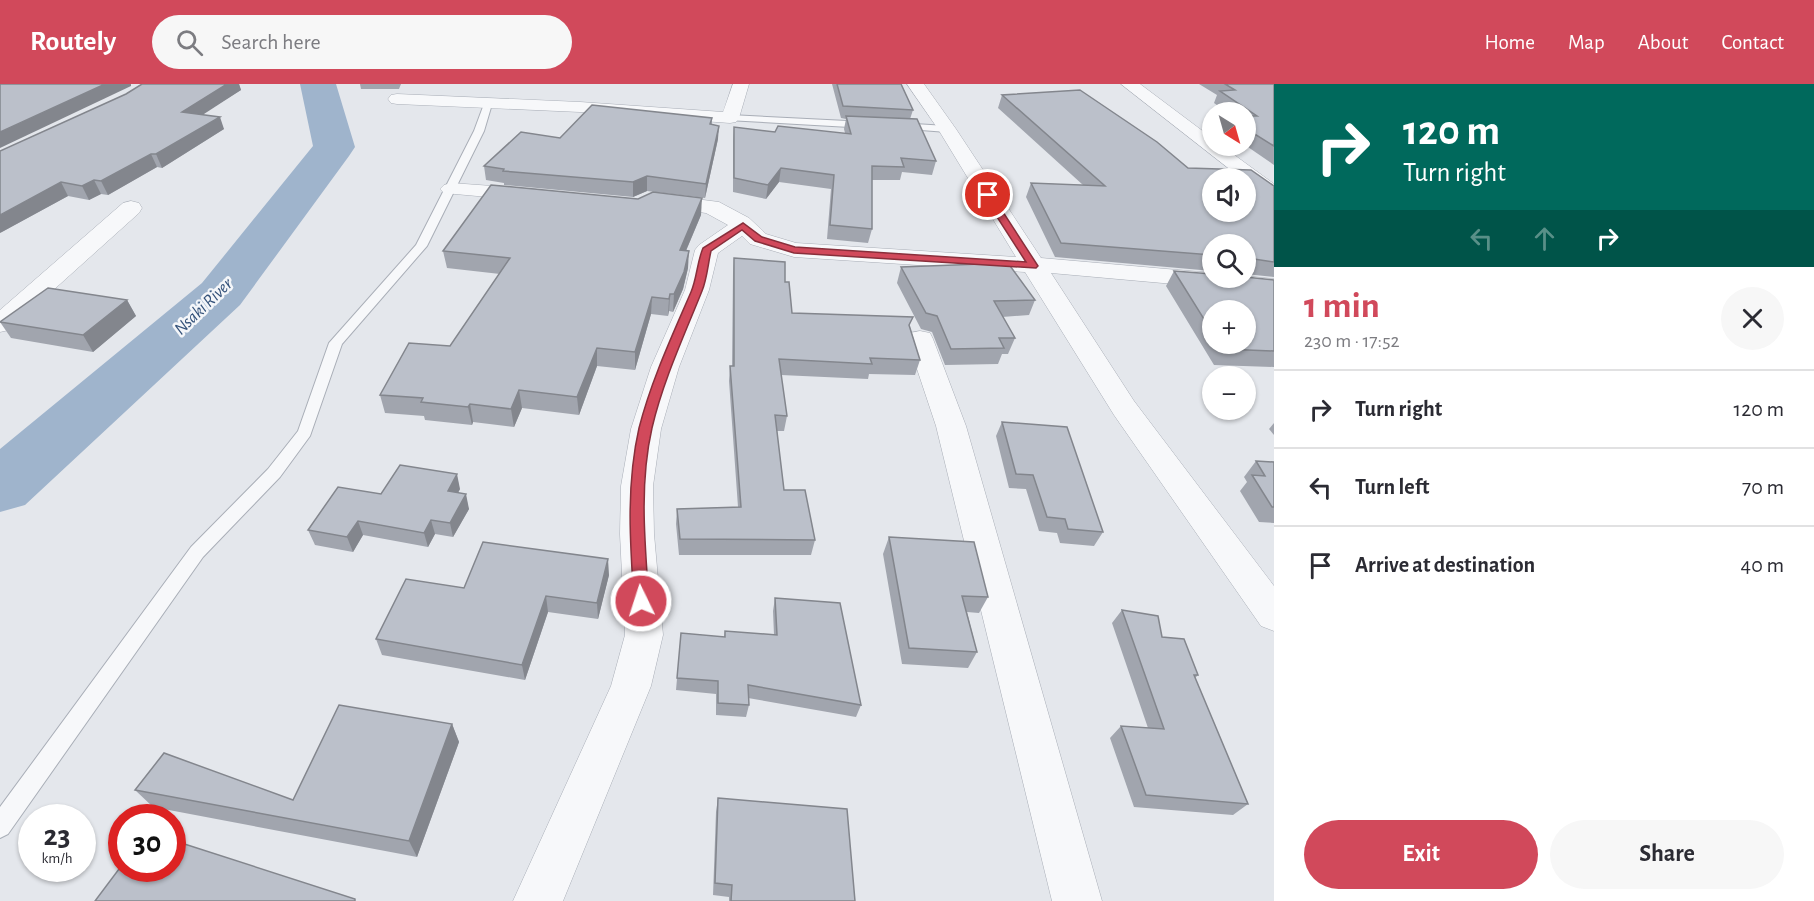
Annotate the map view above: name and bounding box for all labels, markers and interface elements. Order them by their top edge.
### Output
search box [152,15,572,69]
icon: search [173,26,206,59]
text: Routely [30,28,116,56]
text: Search here [221,31,321,53]
text: Home [1484,32,1535,53]
text: Map [1568,32,1605,53]
text: About [1638,32,1688,53]
text: Contact [1721,32,1784,53]
north arrow [1202,102,1256,156]
map controls [1202,102,1256,420]
icon: right [1304,108,1382,186]
text: 120 m [1403,110,1500,152]
text: Turn right [1403,159,1506,186]
button: sound [1202,168,1256,222]
pin [962,169,1013,220]
icon: arrive [971,178,1004,211]
icon: left [1465,222,1498,255]
icon: ahead [1528,222,1561,255]
icon: right [1591,222,1624,255]
button: search [1202,234,1256,288]
water label: Nsaki River [171,274,237,339]
button: close [1721,287,1784,350]
text: 1 min [1304,288,1380,324]
button: + [1202,300,1256,354]
text: 230 m · 17:52 [1304,331,1400,351]
button: − [1202,366,1256,420]
icon: right [1304,393,1337,426]
text: Turn right [1355,398,1442,420]
text: 120 m [1734,398,1784,420]
icon: left [1304,471,1337,504]
text: Turn left [1355,476,1429,498]
text: 70 m [1742,476,1784,498]
icon: arrive [1304,549,1337,582]
text: Arrive at destination [1355,554,1535,576]
text: 40 m [1741,554,1784,576]
position arrow [609,569,673,633]
speed limit sign: 30 [108,804,186,882]
button: Exit [1304,820,1538,889]
button: Share [1550,820,1784,889]
text: 23 [43,821,71,851]
text: km/h [42,851,72,866]

